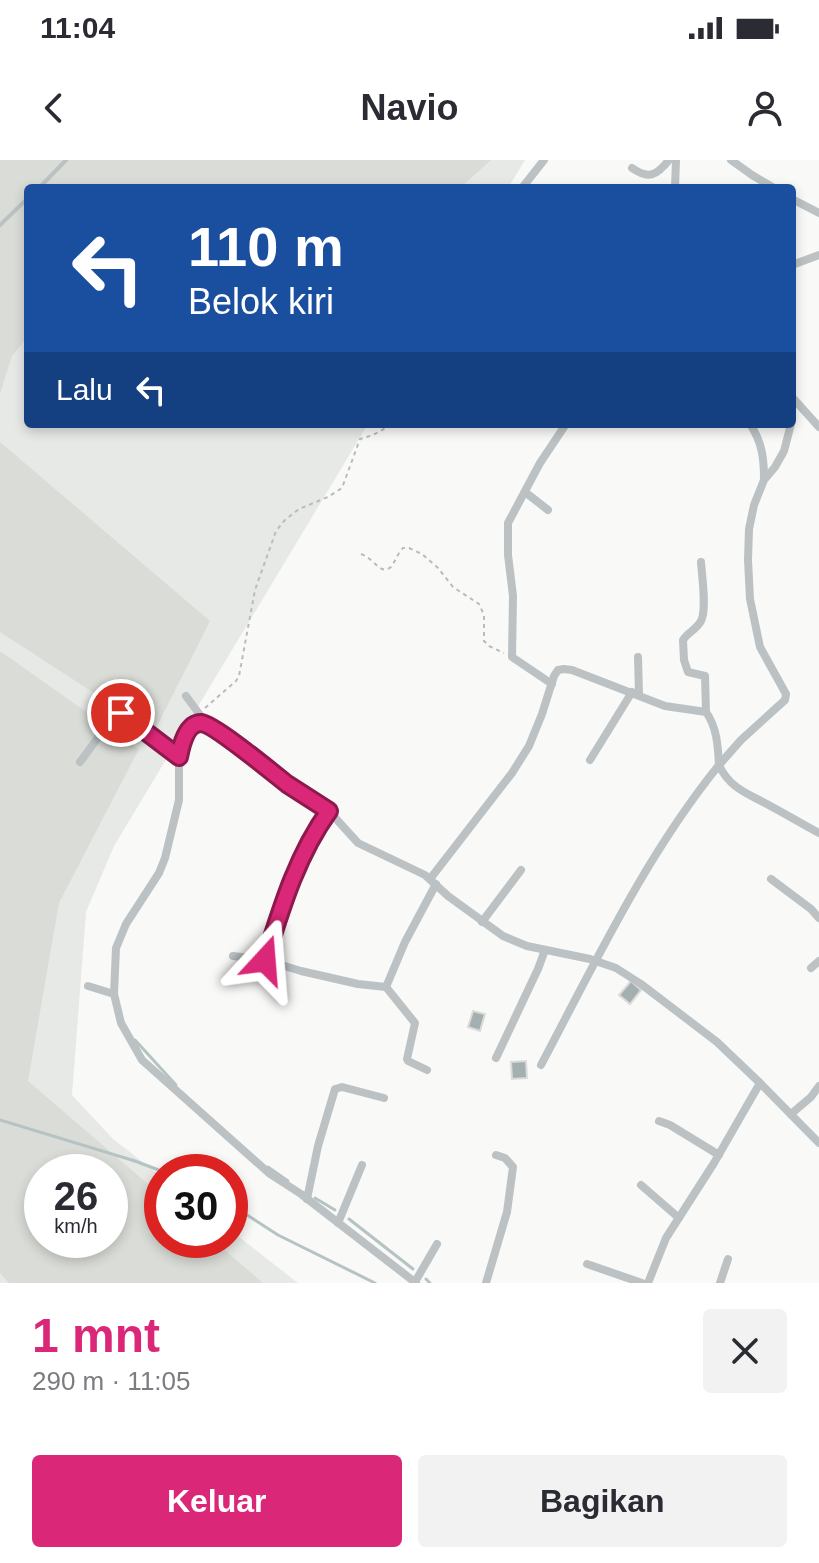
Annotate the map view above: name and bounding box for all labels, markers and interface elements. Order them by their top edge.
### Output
text: 11:04 [40,11,115,44]
icon: back [32,86,76,130]
icon: person [743,86,787,130]
text: Navio [360,87,459,128]
text: 110 m [188,215,344,278]
icon: left [56,216,160,320]
text: Belok kiri [188,281,334,322]
icon: left [129,368,173,412]
text: Lalu [56,373,113,406]
pin [87,679,155,747]
icon: arrive [99,691,143,735]
position arrow [223,918,307,1002]
speed limit sign: 30 [144,1154,248,1258]
text: 26 [54,1174,98,1218]
text: km/h [54,1215,98,1237]
text: 1 mnt [32,1309,160,1362]
button: close [703,1309,787,1393]
text: 290 m · 11:05 [32,1366,191,1396]
button: Keluar [32,1455,402,1547]
button: Bagikan [418,1455,787,1547]

